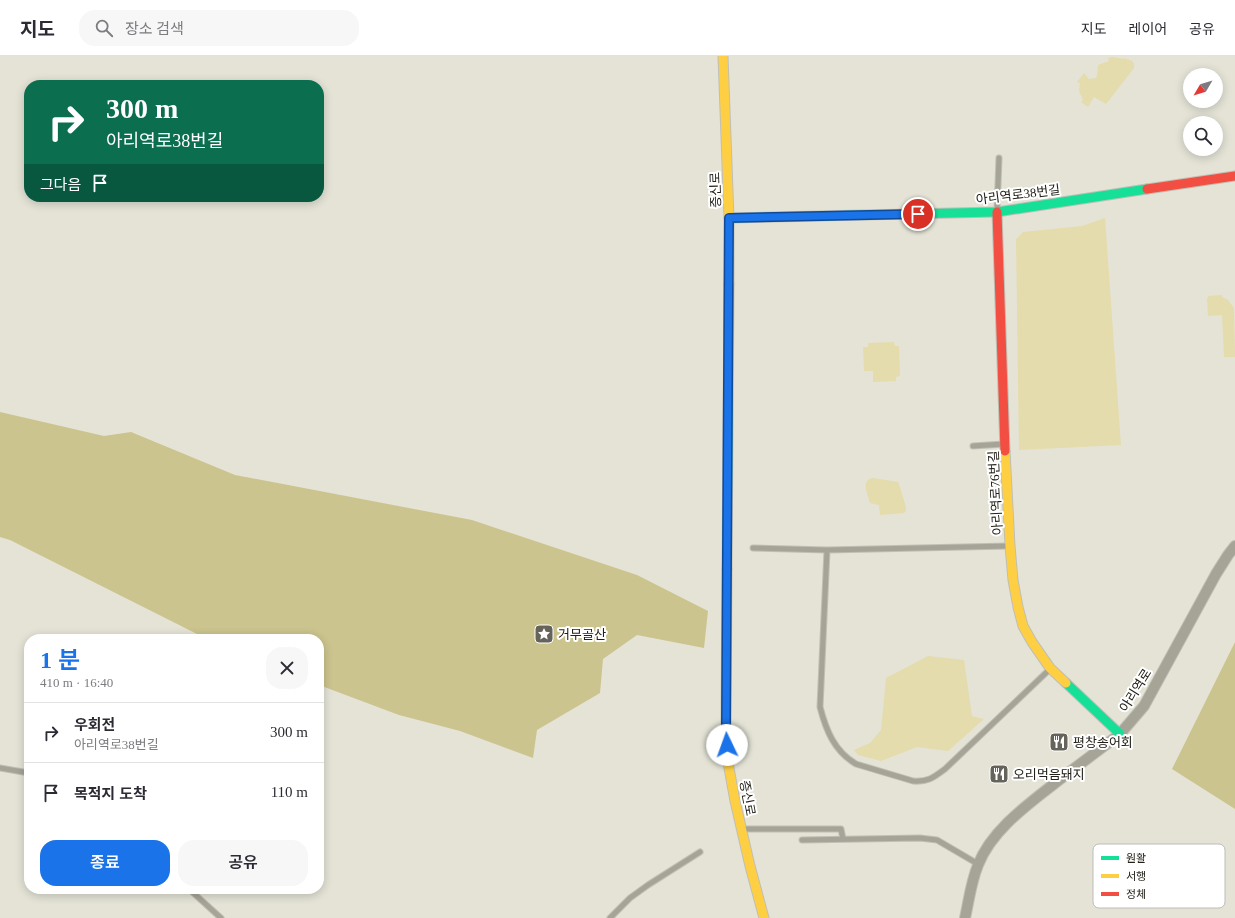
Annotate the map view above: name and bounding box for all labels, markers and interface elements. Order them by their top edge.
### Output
search box [79,10,359,46]
icon: search [93,17,115,39]
text: 지도 [20,19,55,40]
text: 장소 검색 [125,21,184,37]
text: 지도 [1081,22,1107,37]
text: 레이어 [1129,22,1167,37]
text: 공유 [1189,22,1215,37]
north arrow [1183,68,1223,108]
map controls [1183,68,1223,156]
text: 300 m [106,93,178,124]
icon: right [40,96,92,148]
button: search [1183,116,1223,156]
text: 아리역로38번길 [106,131,223,151]
icon: arrive [89,172,111,194]
street label: 증신로 [707,172,724,208]
text: 그다음 [40,177,81,193]
street label: 아리역로38번길 [975,182,1061,207]
pin [901,197,935,231]
icon: arrive [907,203,929,225]
street label: 아리역로76번길 [986,450,1005,536]
place icon: 거무골산 [533,623,555,645]
place label: 거무골산 [558,627,606,642]
text: 1 분 [40,647,80,673]
button: close [266,647,308,689]
street label: 아리역로 [1116,666,1154,715]
text: 410 m · 16:40 [40,675,113,690]
text: 우회전 [74,717,115,733]
icon: right [40,722,62,744]
text: 300 m [270,724,308,740]
position arrow [706,724,748,766]
restaurant icon: 평창송어회 [1048,731,1070,753]
place label: 평창송어회 [1073,735,1133,750]
text: 아리역로38번길 [74,737,159,752]
restaurant icon: 오리먹음돼지 [988,763,1010,785]
place label: 오리먹음돼지 [1013,767,1085,782]
street label: 증신로 [737,779,758,817]
icon: arrive [40,782,62,804]
text: 110 m [271,784,308,800]
text: 목적지 도착 [74,786,147,802]
button: 종료 [40,840,170,886]
button: 공유 [178,840,308,886]
legend [1093,844,1225,908]
text: 원활 [1126,852,1146,864]
text: 서행 [1126,870,1146,882]
text: 정체 [1126,888,1146,900]

